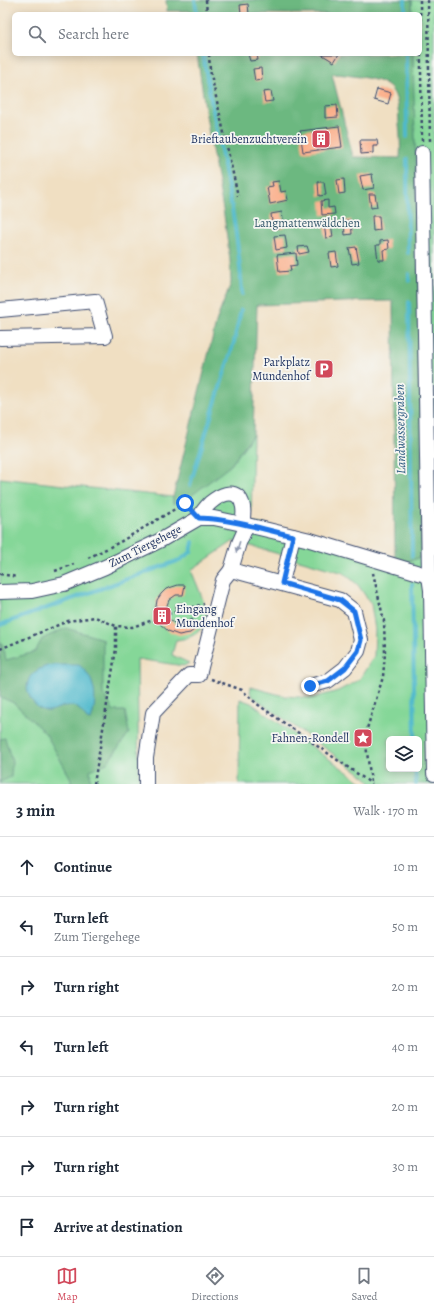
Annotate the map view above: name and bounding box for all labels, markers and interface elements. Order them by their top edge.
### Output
search box [12,12,422,56]
icon: search [26,23,48,45]
text: Search here [58,24,129,44]
building icon: Brieftaubenzuchtverein [310,128,332,150]
place label: Brieftaubenzuchtverein [191,131,307,147]
park label: Langmattenwäldchen [254,215,361,231]
place label: Parkplatz Mundenhof [252,354,312,384]
parking icon: Parkplatz Mundenhof [313,358,335,380]
water label: Landwassergraben [391,384,409,474]
route start [176,494,194,512]
street label: Zum Tiergehege [106,521,184,571]
one-way arrow [235,541,241,553]
place label: Eingang Mundenhof [176,601,236,631]
building icon: Eingang Mundenhof [151,605,173,627]
route end [301,677,319,695]
place icon: Fahnen-Rondell [352,727,374,749]
place label: Fahnen-Rondell [271,730,349,746]
map controls [386,736,422,772]
button: layers [386,736,422,772]
text: 3 min [16,799,55,822]
text: Walk · 170 m [353,802,418,819]
icon: ahead [16,856,38,878]
text: Continue [54,857,112,877]
text: 10 m [393,858,418,875]
text: Turn left [54,908,109,928]
icon: left [16,916,38,938]
text: 50 m [392,918,418,935]
text: Zum Tiergehege [54,928,140,945]
icon: right [16,976,38,998]
text: Turn right [54,977,119,997]
text: 20 m [392,978,418,995]
icon: left [16,1036,38,1058]
text: Turn left [54,1037,109,1057]
text: 40 m [392,1038,418,1055]
icon: right [16,1096,38,1118]
text: Turn right [54,1097,119,1117]
text: 20 m [392,1098,418,1115]
icon: right [16,1156,38,1178]
text: Turn right [54,1157,119,1177]
text: 30 m [392,1158,418,1175]
icon: arrive [16,1216,38,1238]
text: Arrive at destination [54,1217,183,1237]
tab: Map [56,1265,78,1304]
tab: Directions [191,1265,239,1304]
tab: Saved [351,1265,378,1304]

